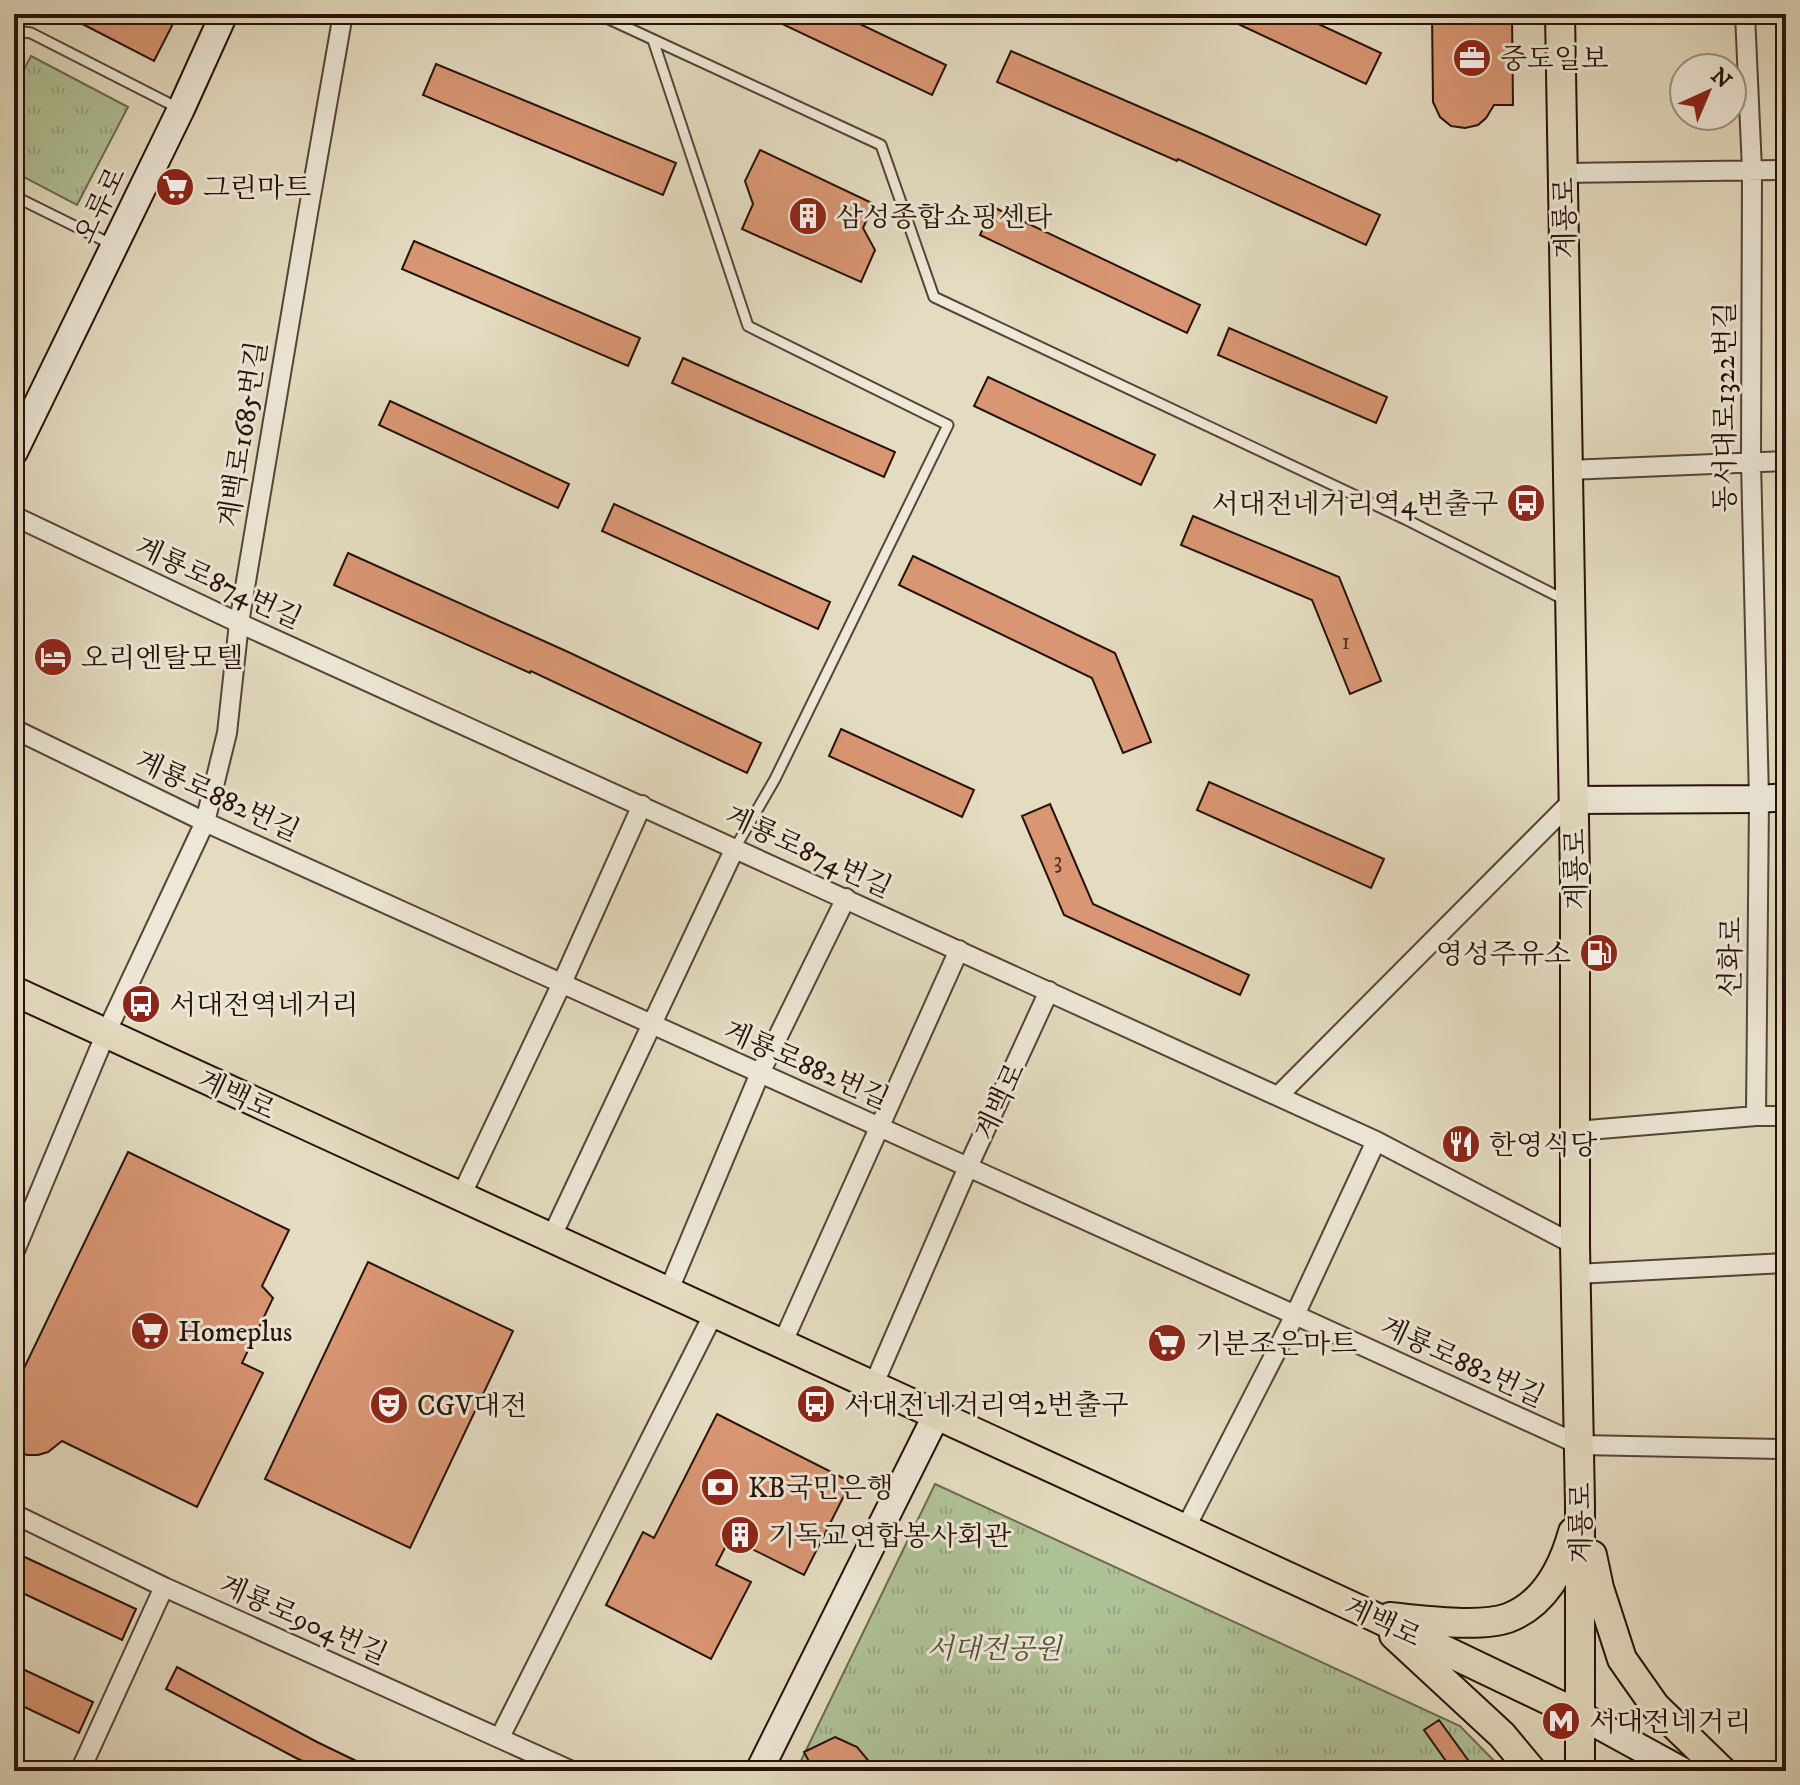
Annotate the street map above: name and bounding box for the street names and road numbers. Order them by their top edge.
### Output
street label: 오류로 [67,162,134,250]
street label: 계룡로 [1547,177,1584,259]
street label: 동서대로1322번길 [1708,302,1743,512]
street label: 계백로1685번길 [211,339,275,530]
street label: 계룡로874번길 [130,530,307,637]
street label: 계룡로882번길 [130,743,305,850]
street label: 계룡로874번길 [720,799,897,906]
street label: 계룡로 [1558,828,1595,910]
street label: 선화로 [1713,916,1750,998]
street label: 계룡로882번길 [718,1013,894,1117]
street label: 계백로 [967,1057,1033,1146]
street label: 계백로 [192,1062,281,1128]
street label: 계룡로882번길 [1375,1309,1550,1416]
street label: 계룡로 [1564,1482,1599,1564]
street label: 계룡로904번길 [214,1568,393,1673]
street label: 계백로 [1338,1589,1427,1655]

